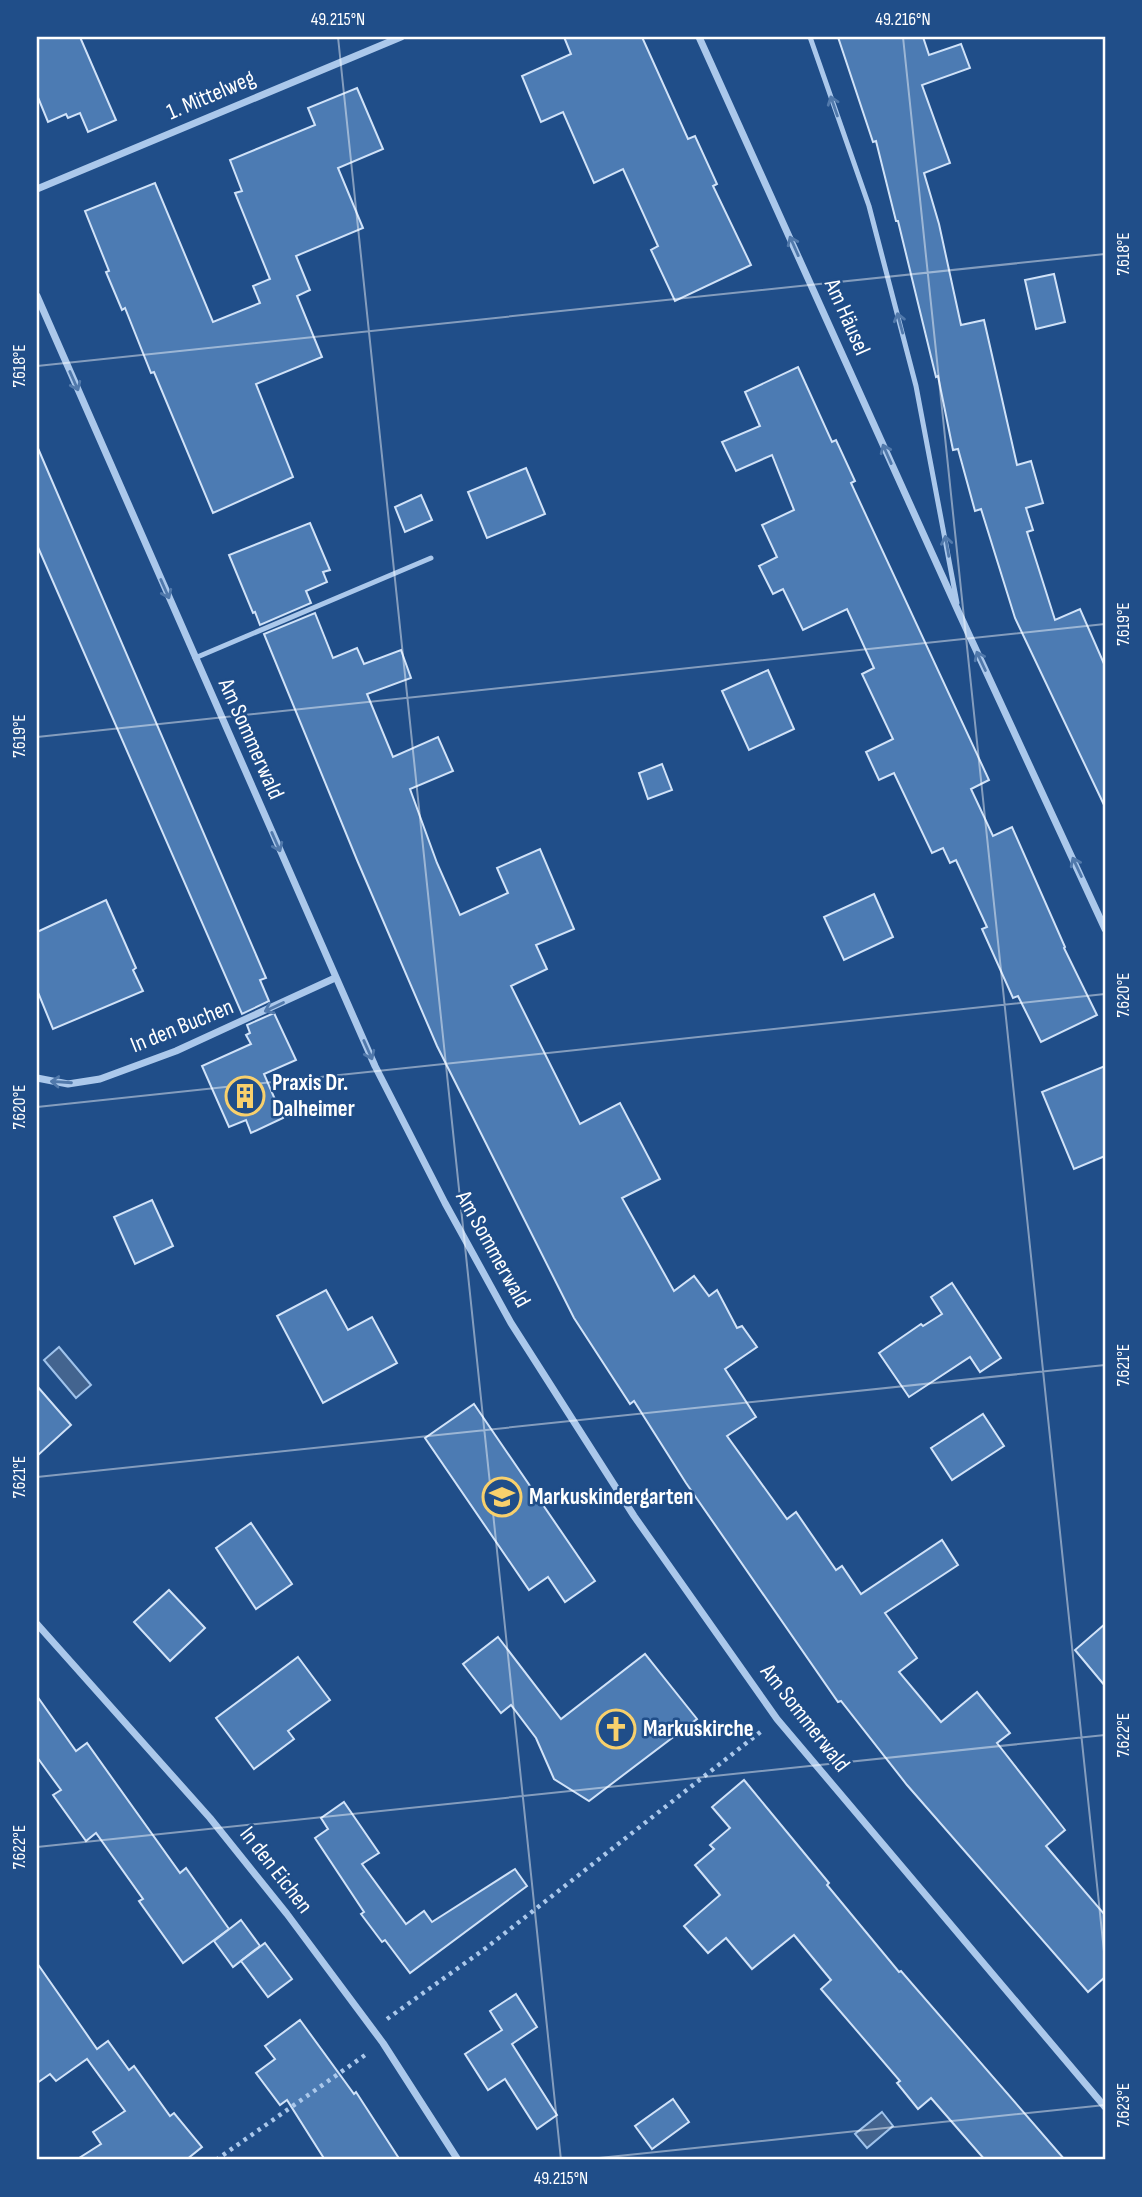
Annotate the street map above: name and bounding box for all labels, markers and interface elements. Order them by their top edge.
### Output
text: 49.215°N [311,9,365,30]
text: 49.216°N [875,9,931,30]
street label: 1. Mittelweg [163,64,259,126]
one-way arrow [827,95,839,117]
text: 7.618°E [1113,232,1134,276]
one-way arrow [787,236,800,257]
street label: Am Häusel [817,274,876,360]
one-way arrow [892,313,905,335]
text: 7.618°E [9,344,30,388]
one-way arrow [68,369,81,391]
one-way arrow [880,444,893,465]
one-way arrow [940,535,953,558]
one-way arrow [159,578,172,599]
text: 7.619°E [1113,602,1134,646]
one-way arrow [974,651,987,672]
street label: Am Sommerwald [212,673,290,804]
text: 7.619°E [9,714,30,758]
one-way arrow [270,831,283,853]
one-way arrow [1069,857,1082,878]
text: 7.620°E [1113,973,1134,1017]
street label: In den Buchen [126,993,238,1059]
one-way arrow [263,1002,284,1015]
one-way arrow [362,1039,375,1061]
place label: Praxis Dr. Dalheimer [272,1069,355,1123]
one-way arrow [50,1075,73,1088]
building icon: Praxis Dr. Dalheimer [224,1075,266,1117]
text: 7.620°E [9,1085,30,1129]
street label: Am Sommerwald [449,1185,537,1312]
text: 7.621°E [1113,1344,1134,1386]
text: 7.621°E [9,1456,30,1498]
school or university icon: Markuskindergarten [481,1476,523,1518]
place label: Markuskindergarten [529,1483,694,1511]
street label: Am Sommerwald [754,1658,856,1778]
church icon: Markuskirche [595,1708,637,1750]
text: 7.622°E [1113,1713,1134,1757]
place label: Markuskirche [643,1715,754,1743]
street label: In den Eichen [233,1821,319,1919]
text: 7.622°E [9,1825,30,1869]
text: 7.623°E [1113,2083,1134,2127]
text: 49.215°N [534,2168,588,2189]

